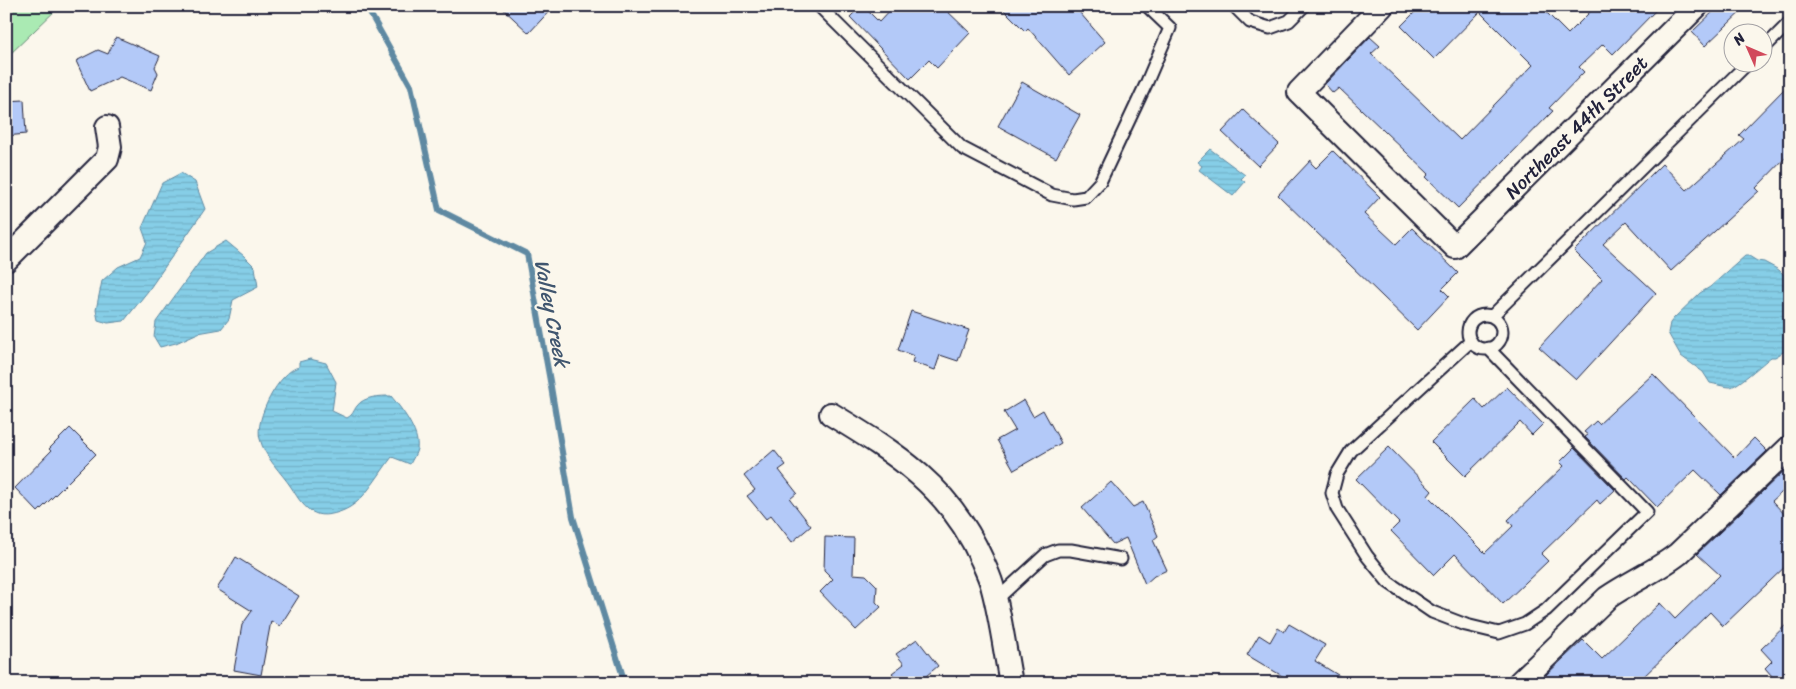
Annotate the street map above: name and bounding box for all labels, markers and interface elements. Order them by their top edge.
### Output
north arrow [1724,22,1774,72]
text: N [1726,27,1752,52]
street label: Northeast 44th Street [1497,48,1656,207]
water label: Valley Creek [524,256,580,372]

